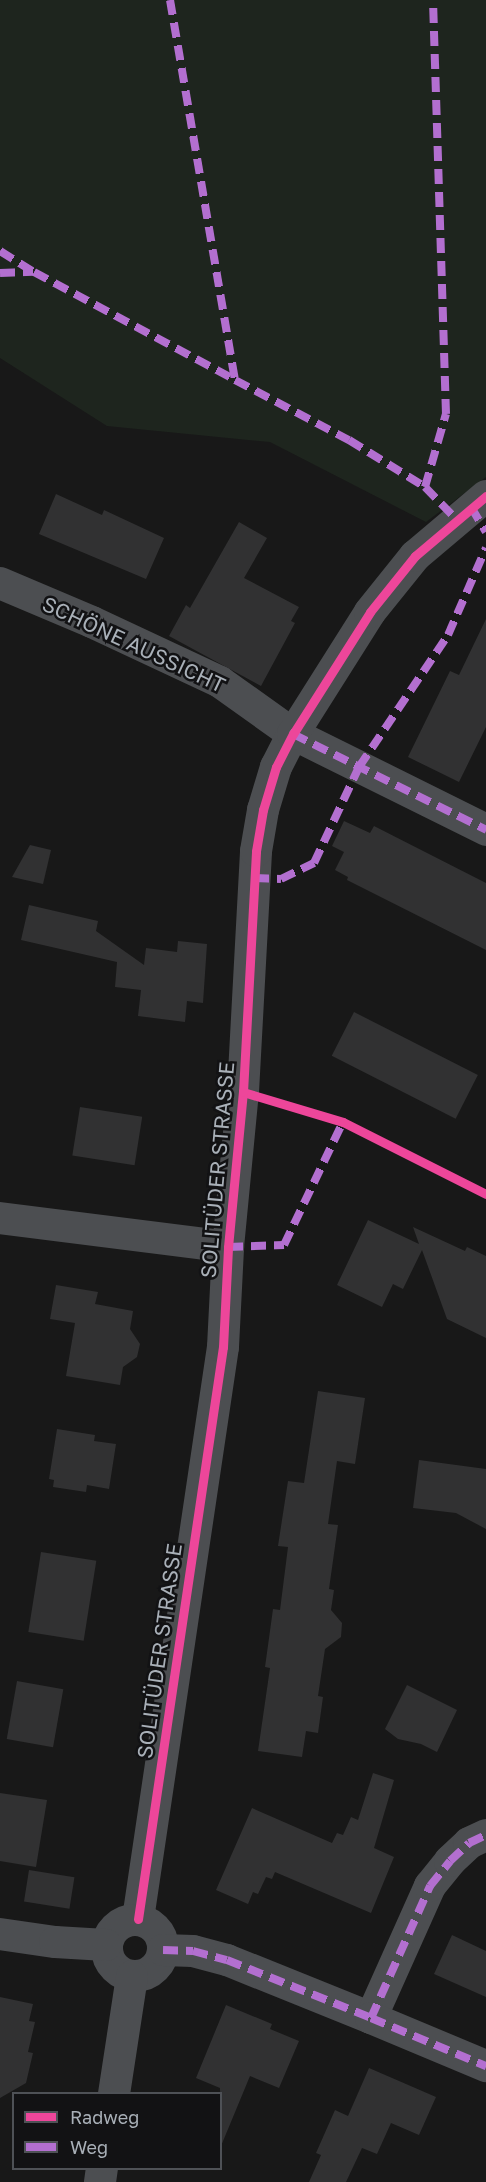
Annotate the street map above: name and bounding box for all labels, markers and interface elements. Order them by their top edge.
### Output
street label: SCHÖNE AUSSICHT [39,591,229,697]
street label: SOLITÜDER STRASSE [195,1061,239,1279]
street label: SOLITÜDER STRASSE [131,1542,187,1760]
legend [12,2092,222,2170]
text: Radweg [70,2106,139,2128]
text: Weg [70,2136,108,2158]

